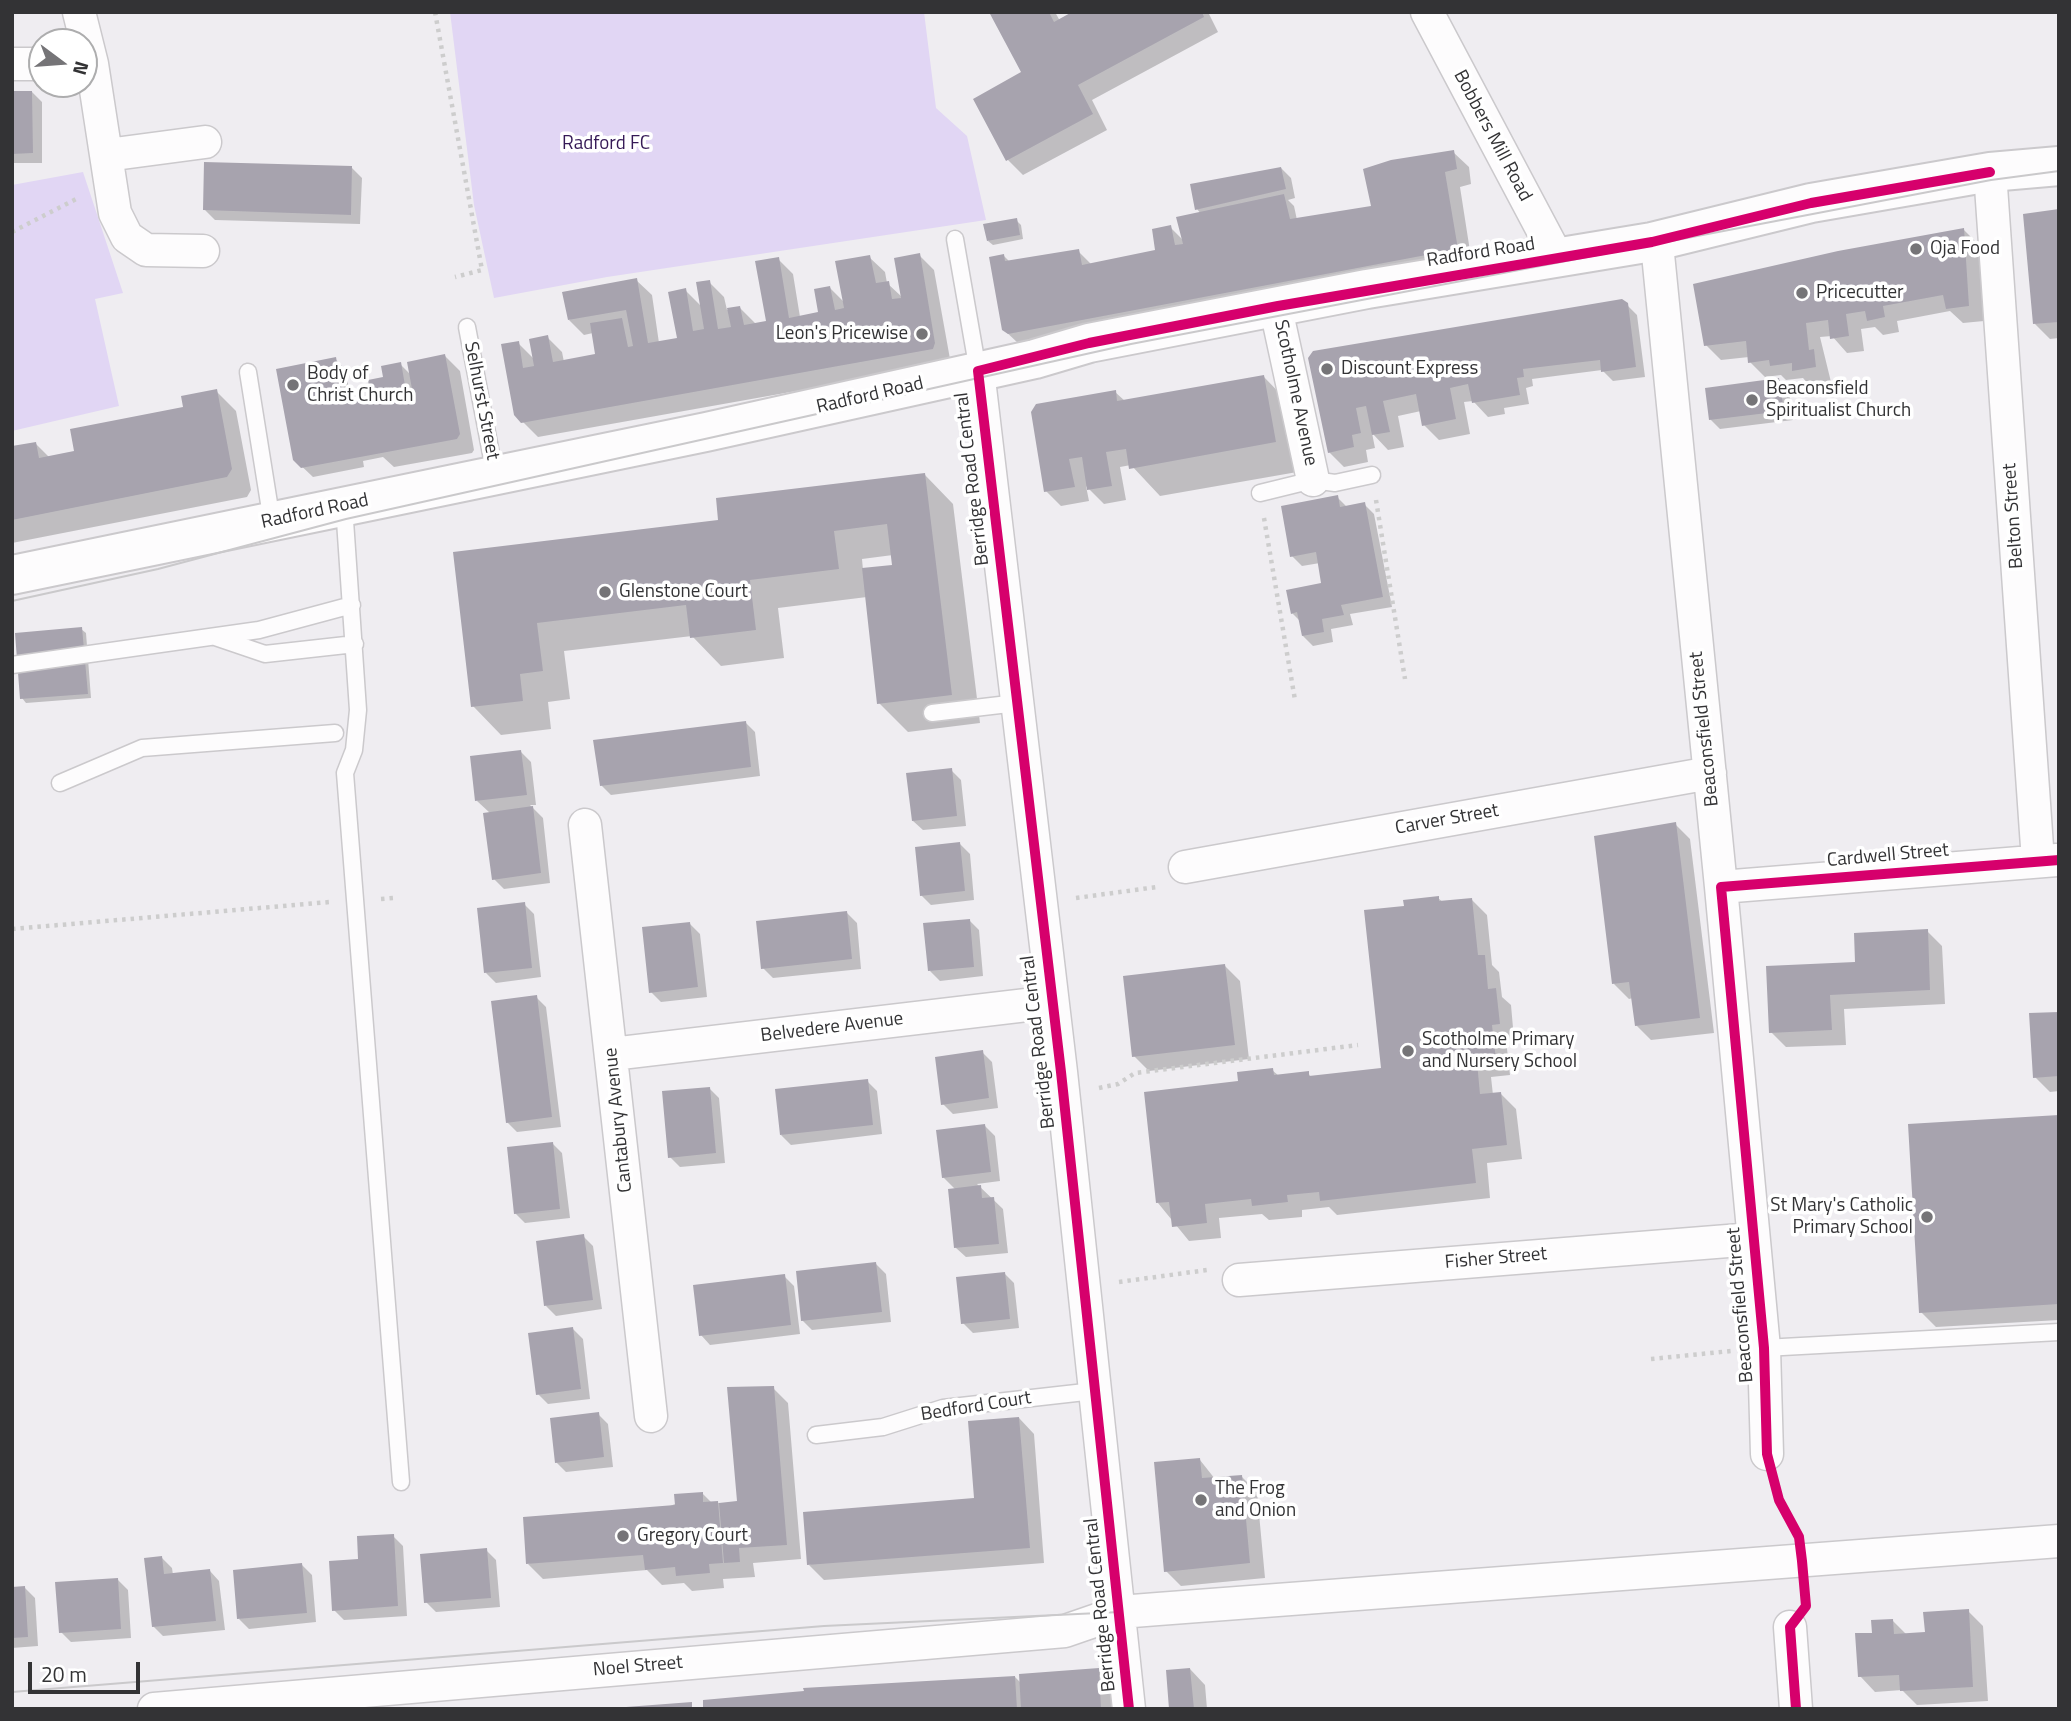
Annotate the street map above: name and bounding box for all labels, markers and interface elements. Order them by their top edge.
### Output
north arrow [28,28,98,98]
text: N [66,58,98,79]
street label: Bobbers Mill Road [1448,67,1536,205]
park label: Radford FC [562,133,650,155]
street label: Radford Road [1425,233,1537,273]
place label: Oja Food [1930,238,2000,260]
marker: Oja Food [1908,241,1924,257]
place label: Pricecutter [1816,282,1904,304]
marker: Pricecutter [1794,285,1810,301]
street label: Scotholme Avenue [1268,318,1322,468]
place label: Leon's Pricewise [776,323,908,345]
marker: Leon's Pricewise [914,326,930,342]
street label: Selhurst Street [458,340,504,462]
place label: Discount Express [1341,358,1478,380]
marker: Discount Express [1319,361,1335,377]
place label: Body of Christ Church [307,363,413,407]
street label: Radford Road [814,373,926,419]
marker: Body of Christ Church [285,377,301,393]
place label: Beaconsfield Spiritualist Church [1766,378,1911,422]
street label: Berridge Road Central [951,391,995,567]
marker: Beaconsfield Spiritualist Church [1744,392,1760,408]
street label: Belton Street [1999,462,2029,570]
street label: Radford Road [259,490,371,534]
place label: Glenstone Court [619,581,748,603]
marker: Glenstone Court [597,584,613,600]
street label: Beaconsfield Street [1686,650,1724,808]
street label: Carver Street [1393,800,1501,840]
street label: Cardwell Street [1826,839,1950,873]
street label: Berridge Road Central [1017,954,1061,1130]
street label: Belvedere Avenue [759,1008,905,1048]
place label: Scotholme Primary and Nursery School [1422,1029,1577,1073]
marker: Scotholme Primary and Nursery School [1400,1043,1416,1059]
street label: Cantabury Avenue [600,1046,638,1194]
place label: St Mary's Catholic Primary School [1770,1195,1913,1239]
marker: St Mary's Catholic Primary School [1919,1209,1935,1225]
street label: Beaconsfield Street [1723,1226,1759,1384]
street label: Fisher Street [1444,1243,1548,1275]
street label: Bedford Court [919,1387,1033,1427]
place label: The Frog and Onion [1215,1478,1296,1522]
marker: The Frog and Onion [1193,1492,1209,1508]
street label: Berridge Road Central [1081,1517,1121,1693]
place label: Gregory Court [637,1525,748,1547]
marker: Gregory Court [615,1528,631,1544]
scale bar [32,1648,144,1692]
street label: Noel Street [592,1652,684,1682]
text: 20 m [41,1658,87,1690]

